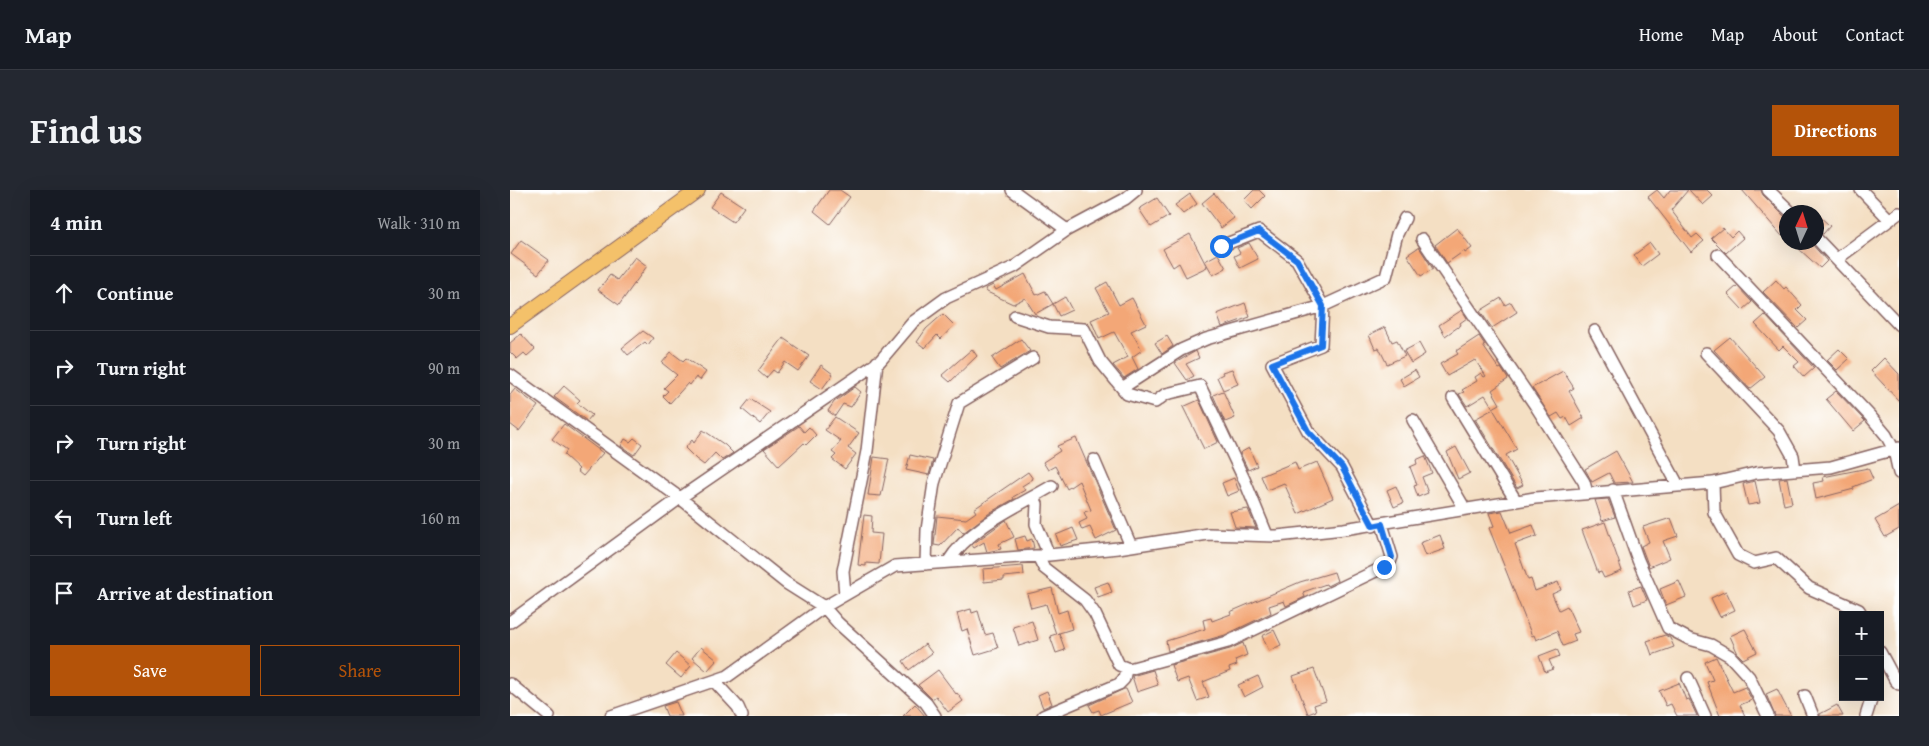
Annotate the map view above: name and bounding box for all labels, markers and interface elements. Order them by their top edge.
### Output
text: Map [25,17,72,52]
text: Home [1639,21,1683,48]
text: Map [1711,21,1744,48]
text: About [1772,21,1818,48]
text: Contact [1846,21,1904,48]
text: Find us [30,105,143,156]
button: Directions [1772,105,1899,156]
north arrow [1779,205,1824,250]
text: 4 min [50,207,102,238]
text: Walk · 310 m [377,211,460,235]
route start [1210,235,1233,258]
icon: ahead [50,279,78,307]
text: Continue [97,279,174,307]
text: 30 m [428,281,460,305]
icon: right [50,354,78,382]
text: Turn right [97,354,186,382]
text: 90 m [428,356,460,380]
icon: right [50,429,78,457]
text: Turn right [97,429,186,457]
text: 30 m [428,431,460,455]
icon: left [50,504,78,532]
text: Turn left [97,504,172,532]
text: 160 m [420,506,460,530]
route end [1373,556,1396,579]
icon: arrive [50,579,78,607]
text: Arrive at destination [97,579,273,607]
map controls [1839,611,1884,701]
button: + [1839,611,1884,656]
button: Save [50,645,250,696]
button: Share [260,645,460,696]
button: − [1839,656,1884,701]

